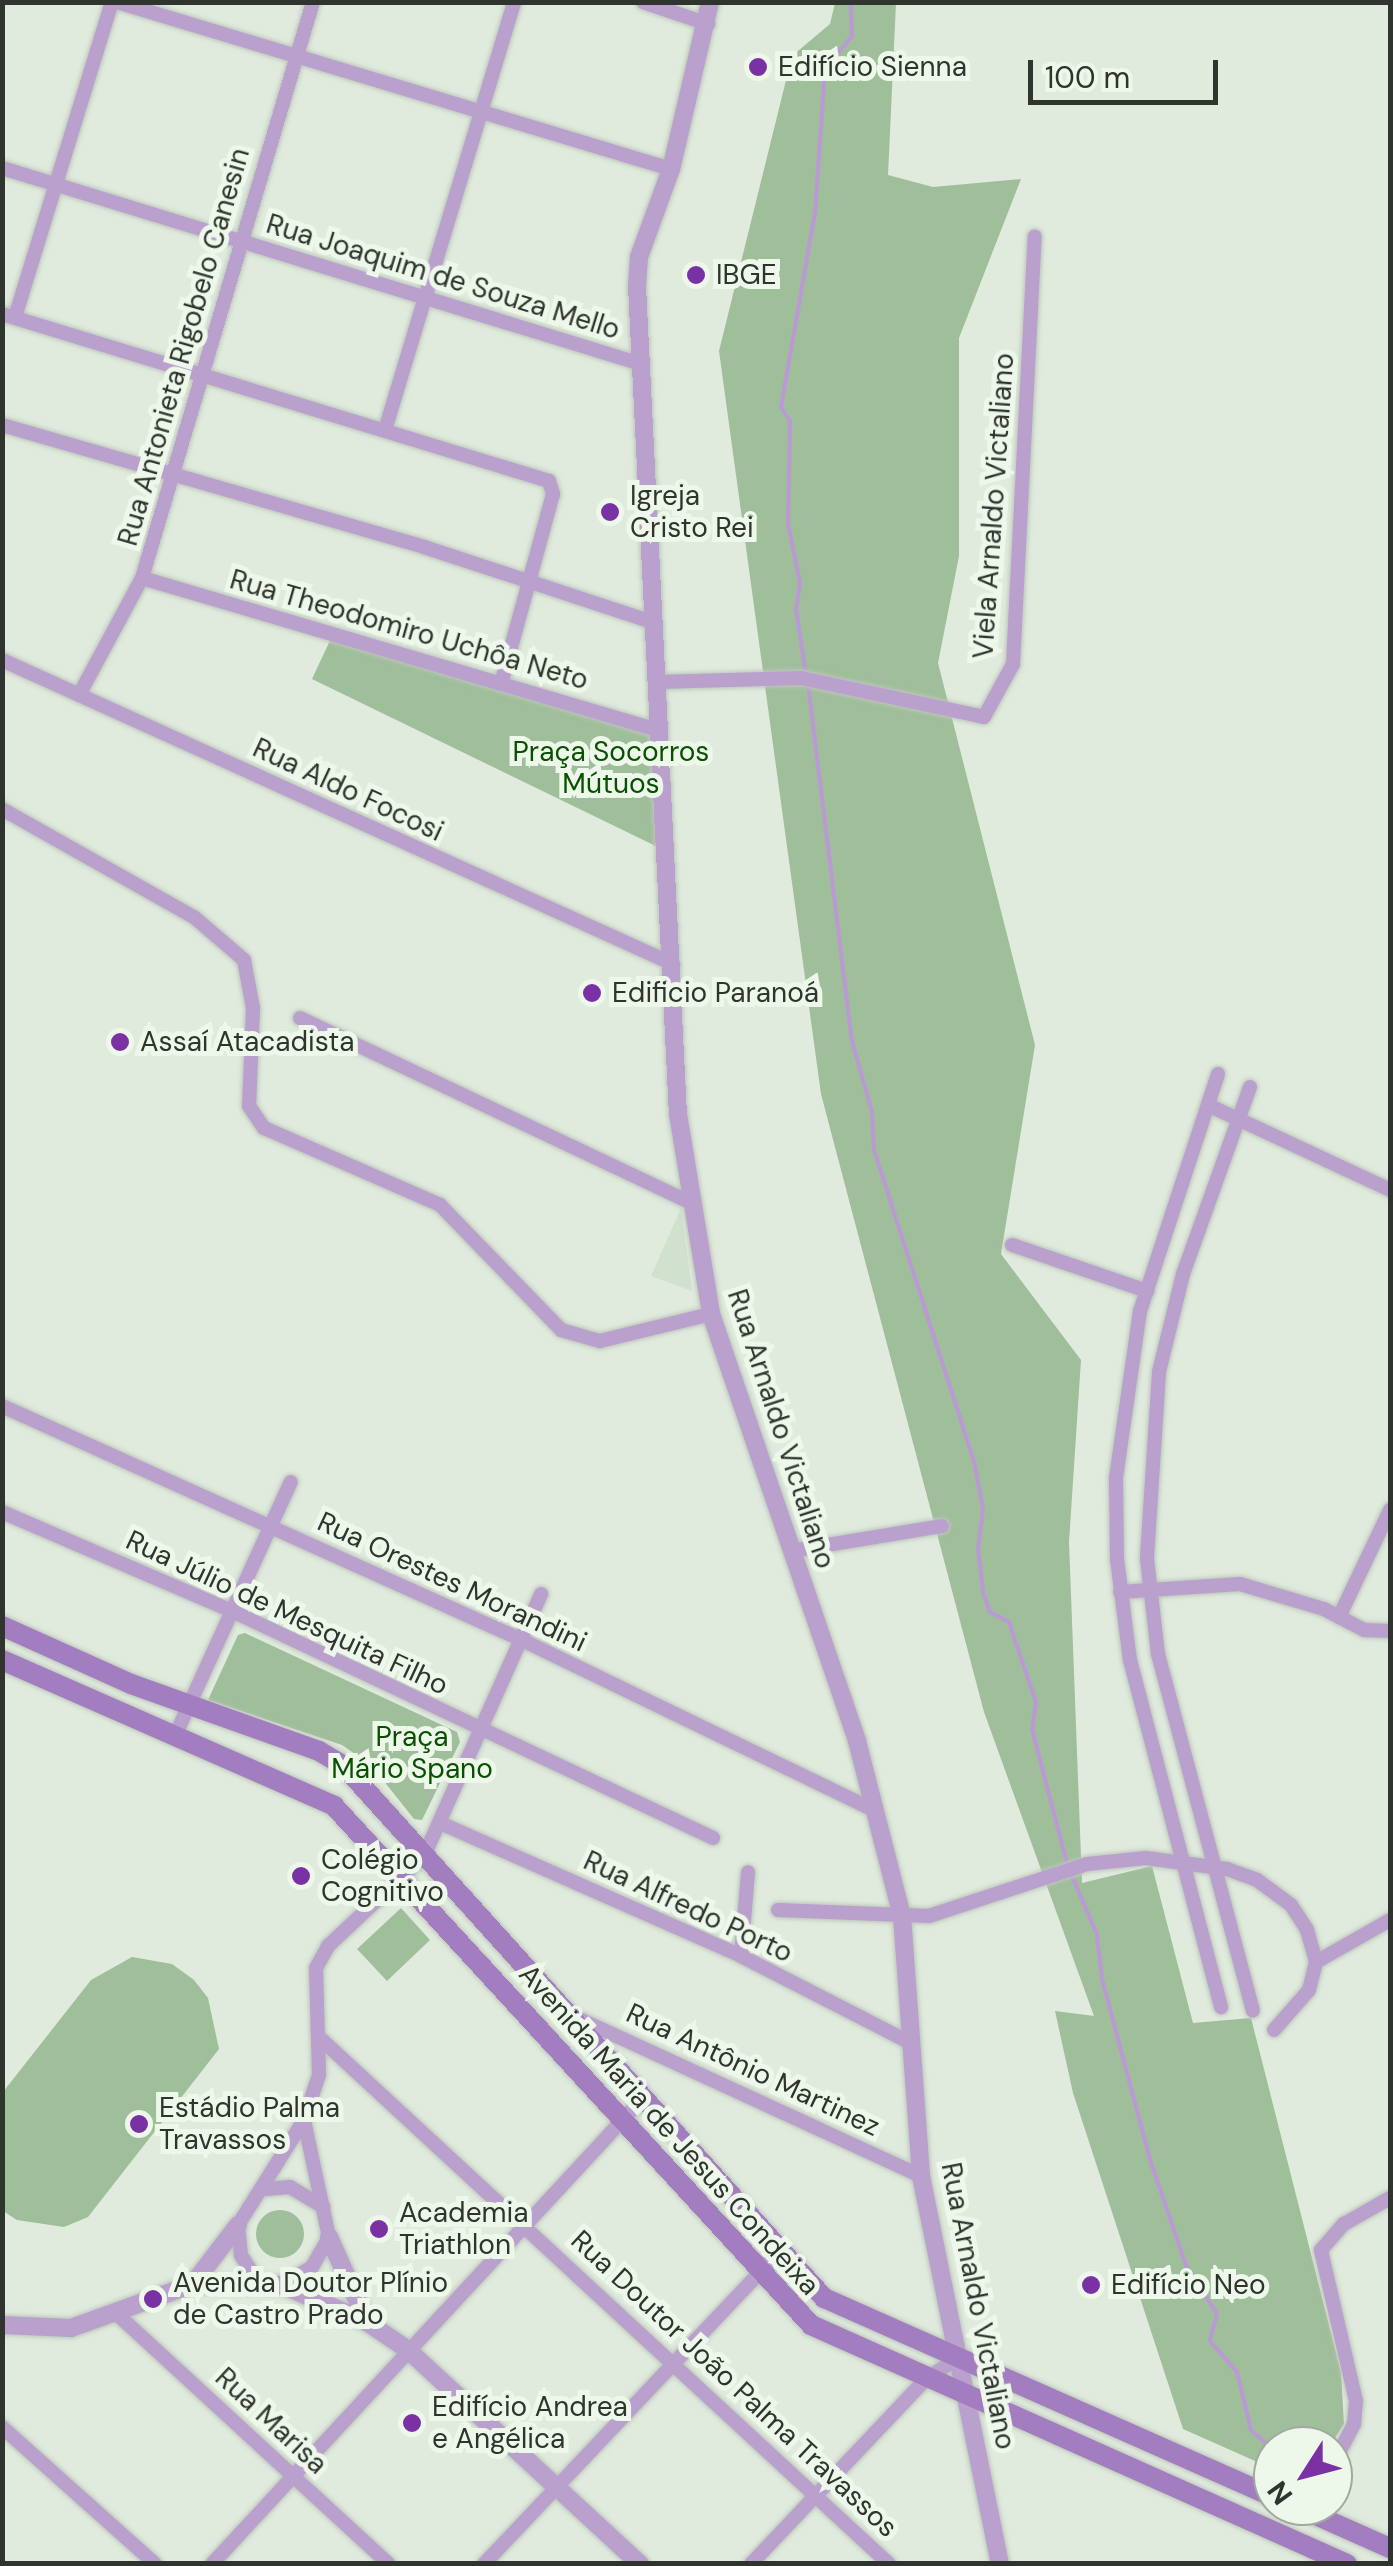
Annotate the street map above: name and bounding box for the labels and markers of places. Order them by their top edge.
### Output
place label: Edifício Sienna [778,50,967,84]
marker: Edifício Sienna [747,56,769,78]
place label: IBGE [716,258,776,292]
marker: IBGE [685,264,707,286]
place label: Igreja Cristo Rei [630,479,754,545]
marker: Igreja Cristo Rei [599,501,621,523]
place label: Edificio Paranoá [612,976,819,1010]
marker: Edificio Paranoá [581,982,603,1004]
place label: Assaí Atacadista [140,1025,354,1059]
marker: Assaí Atacadista [109,1031,131,1053]
place label: Colégio Cognitivo [321,1843,444,1909]
marker: Colégio Cognitivo [290,1865,312,1887]
place label: Estádio Palma Travassos [159,2091,340,2157]
marker: Estádio Palma Travassos [128,2113,150,2135]
place label: Academia Triathlon [399,2196,528,2262]
marker: Academia Triathlon [368,2218,390,2240]
place label: Avenida Doutor Plínio de Castro Prado [173,2266,448,2332]
place label: Edifício Neo [1111,2268,1266,2302]
marker: Edifício Neo [1080,2274,1102,2296]
marker: Avenida Doutor Plínio de Castro Prado [142,2288,164,2310]
place label: Edifício Andrea e Angélica [432,2390,628,2456]
marker: Edifício Andrea e Angélica [401,2412,423,2434]

